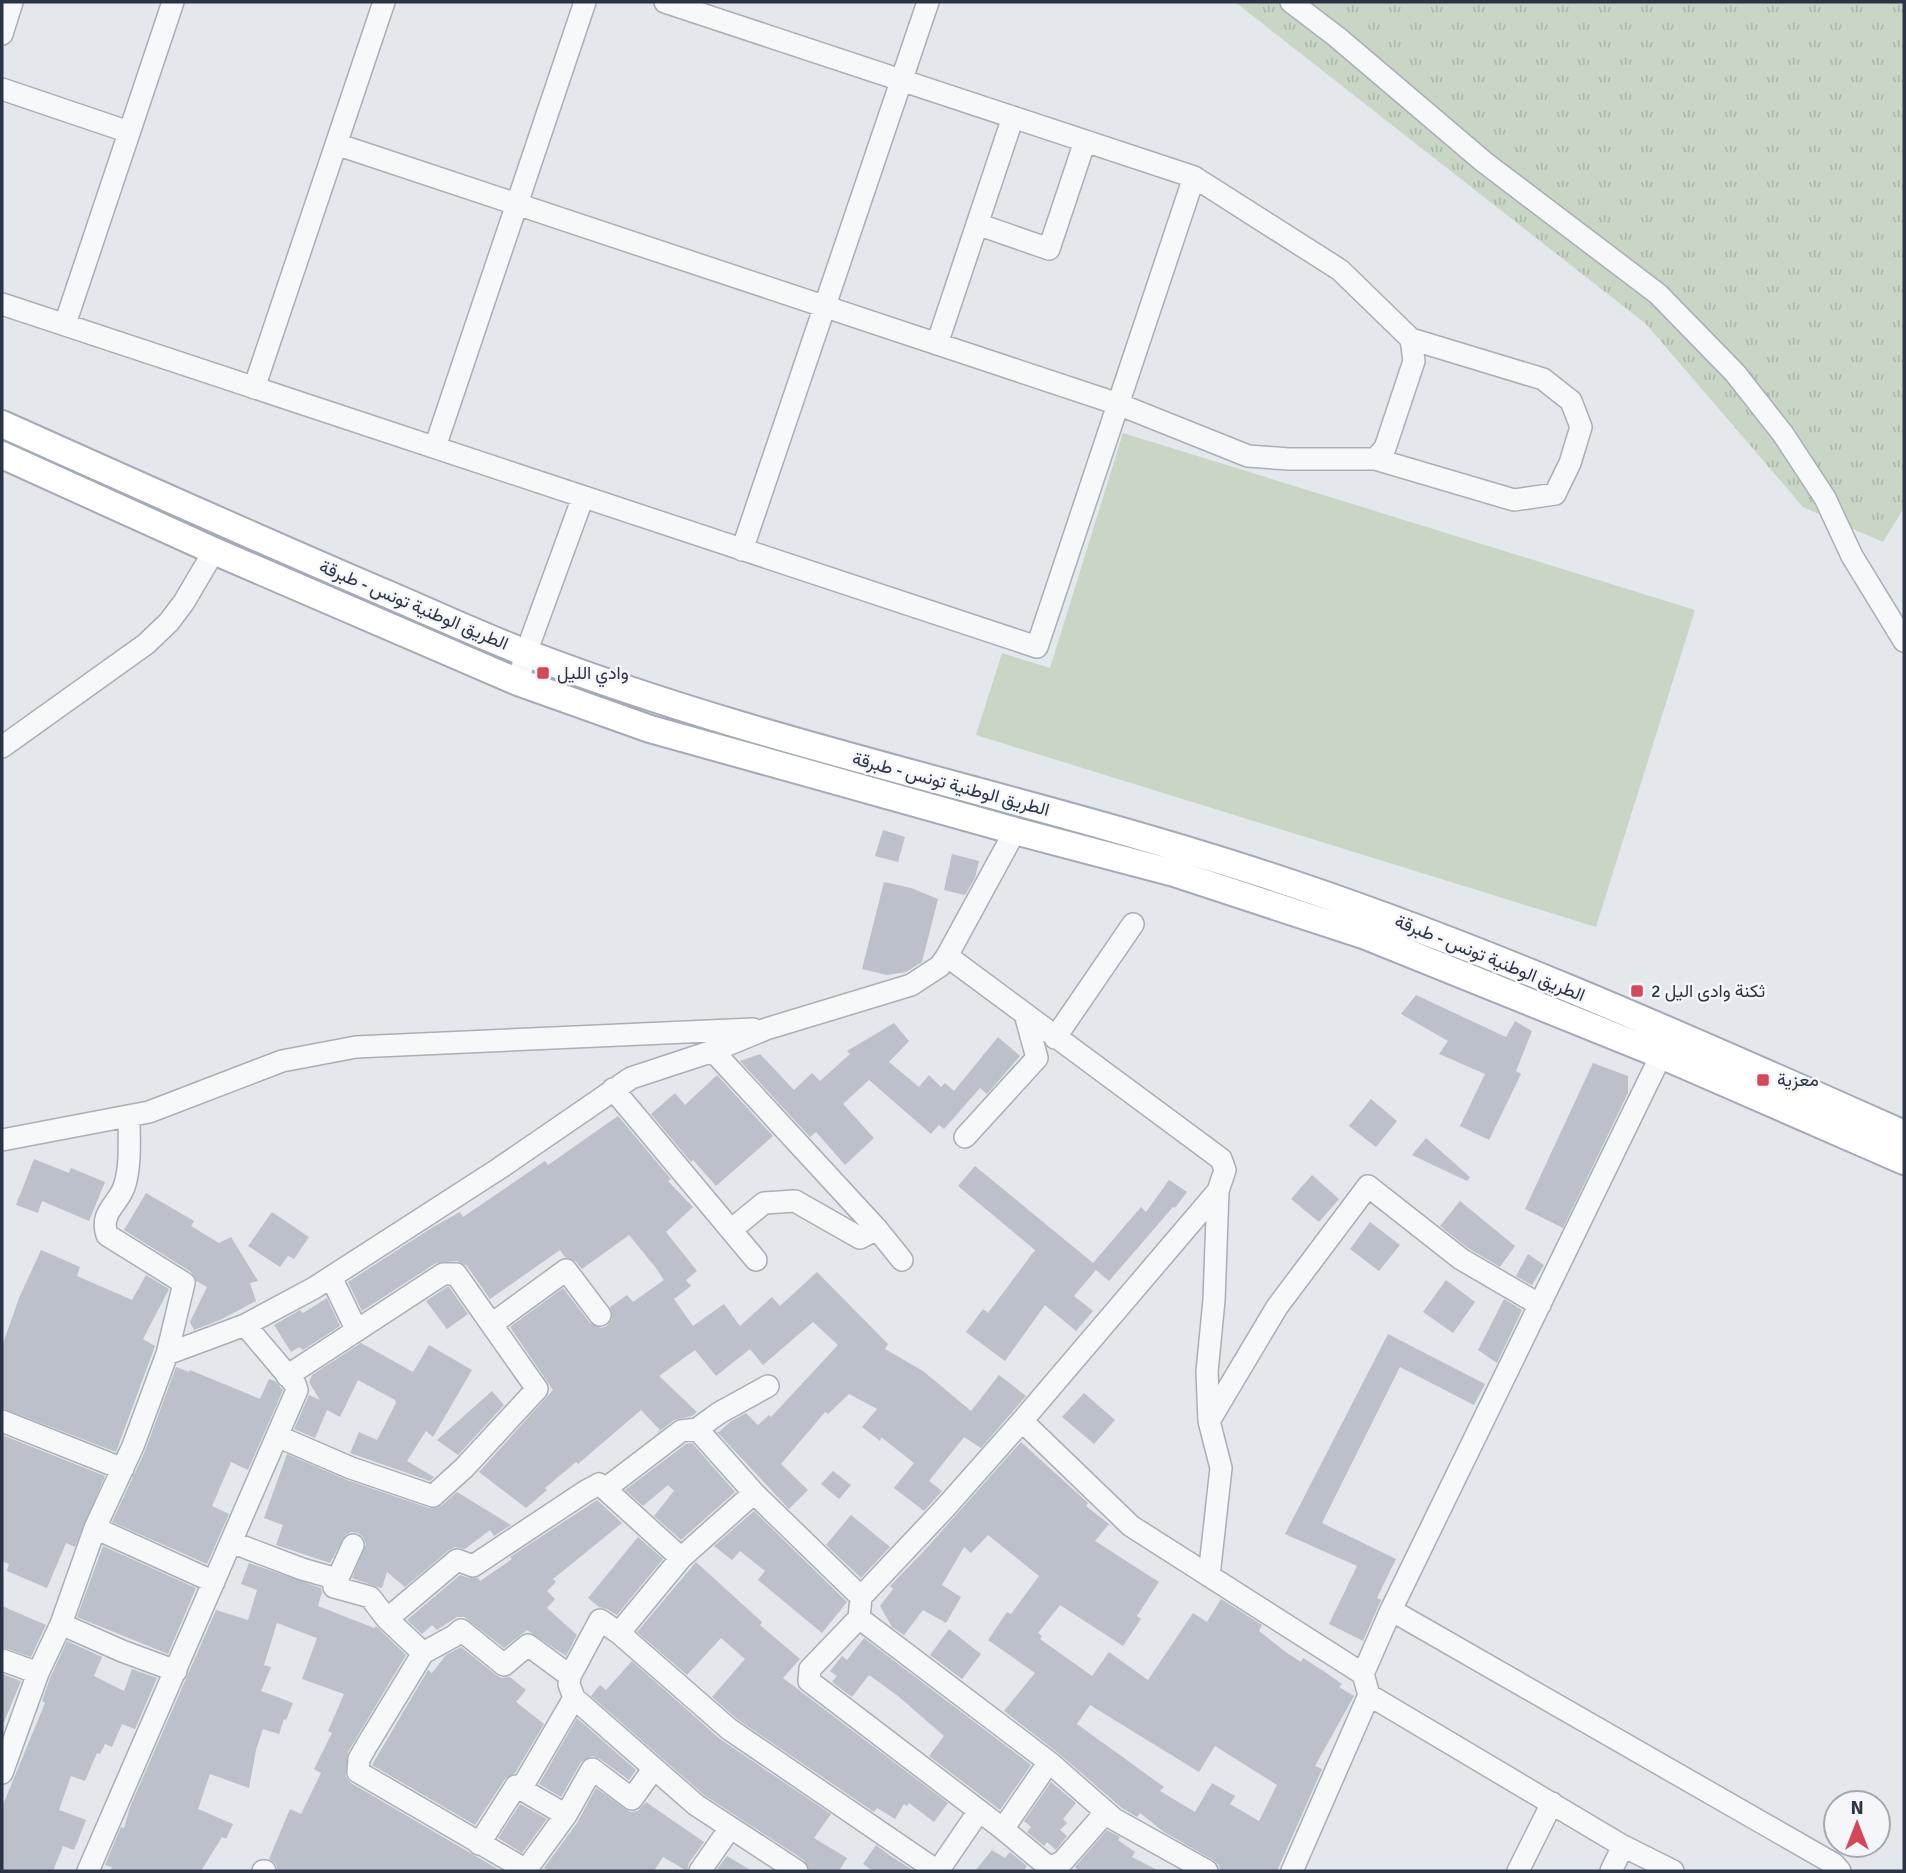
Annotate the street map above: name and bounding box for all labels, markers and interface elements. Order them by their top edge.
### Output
street label: الطريق الوطنية تونس - طبرقة [316,555,512,655]
place label: وادي الليل [557,662,629,688]
marker: وادي الليل [535,665,551,681]
street label: الطريق الوطنية تونس - طبرقة [850,747,1052,821]
street label: الطريق الوطنية تونس - طبرقة [1392,910,1588,1006]
place label: ثكنة وادى اليل 2 [1651,980,1765,1002]
marker: ثكنة وادى اليل 2 [1629,983,1645,999]
place label: معزية [1777,1069,1819,1091]
marker: معزية [1755,1072,1771,1088]
north arrow [1822,1789,1892,1859]
text: N [1850,1796,1864,1820]

